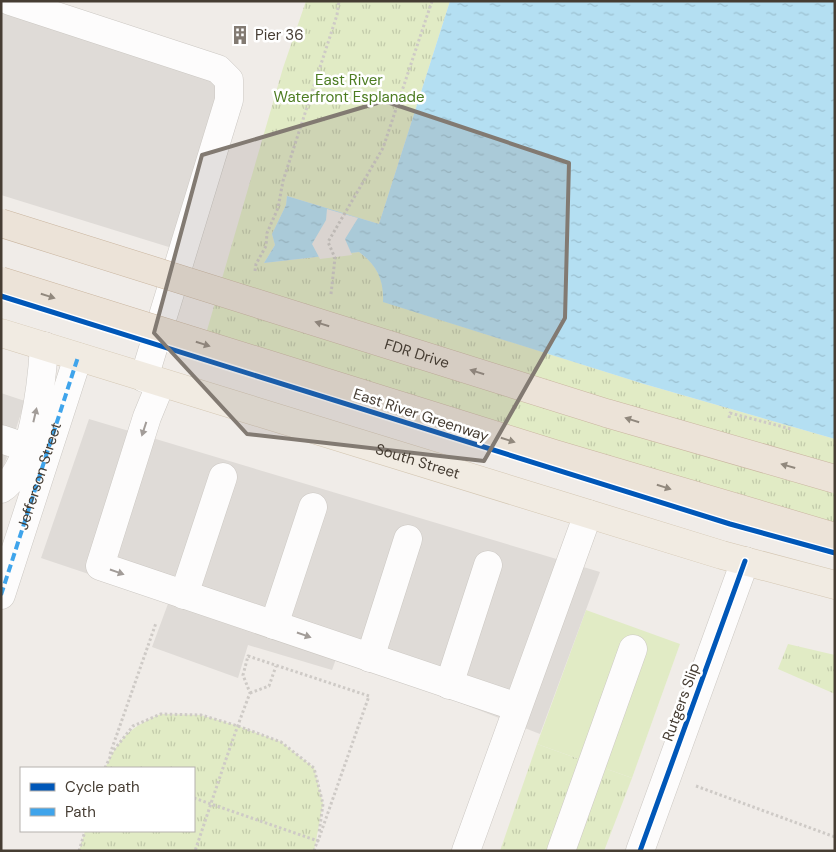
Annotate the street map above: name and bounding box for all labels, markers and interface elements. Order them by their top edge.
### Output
building icon: Pier 36 [229,24,251,46]
place label: Pier 36 [255,25,304,45]
park label: East River Waterfront Esplanade [274,70,424,107]
one-way arrow [40,292,55,300]
one-way arrow [314,319,329,327]
street label: FDR Drive [382,334,452,373]
one-way arrow [196,341,211,349]
one-way arrow [469,368,484,376]
street label: East River Greenway [351,384,492,447]
one-way arrow [31,408,39,423]
one-way arrow [624,416,639,424]
street label: Jefferson Street [13,420,66,532]
one-way arrow [139,421,147,436]
one-way arrow [501,436,516,444]
street label: South Street [373,439,462,484]
one-way arrow [780,461,795,469]
one-way arrow [656,484,671,492]
one-way arrow [110,568,125,576]
one-way arrow [297,631,312,639]
street label: Rutgers Slip [658,660,704,744]
legend [20,767,195,832]
text: Cycle path [65,777,140,797]
text: Path [65,802,96,822]

